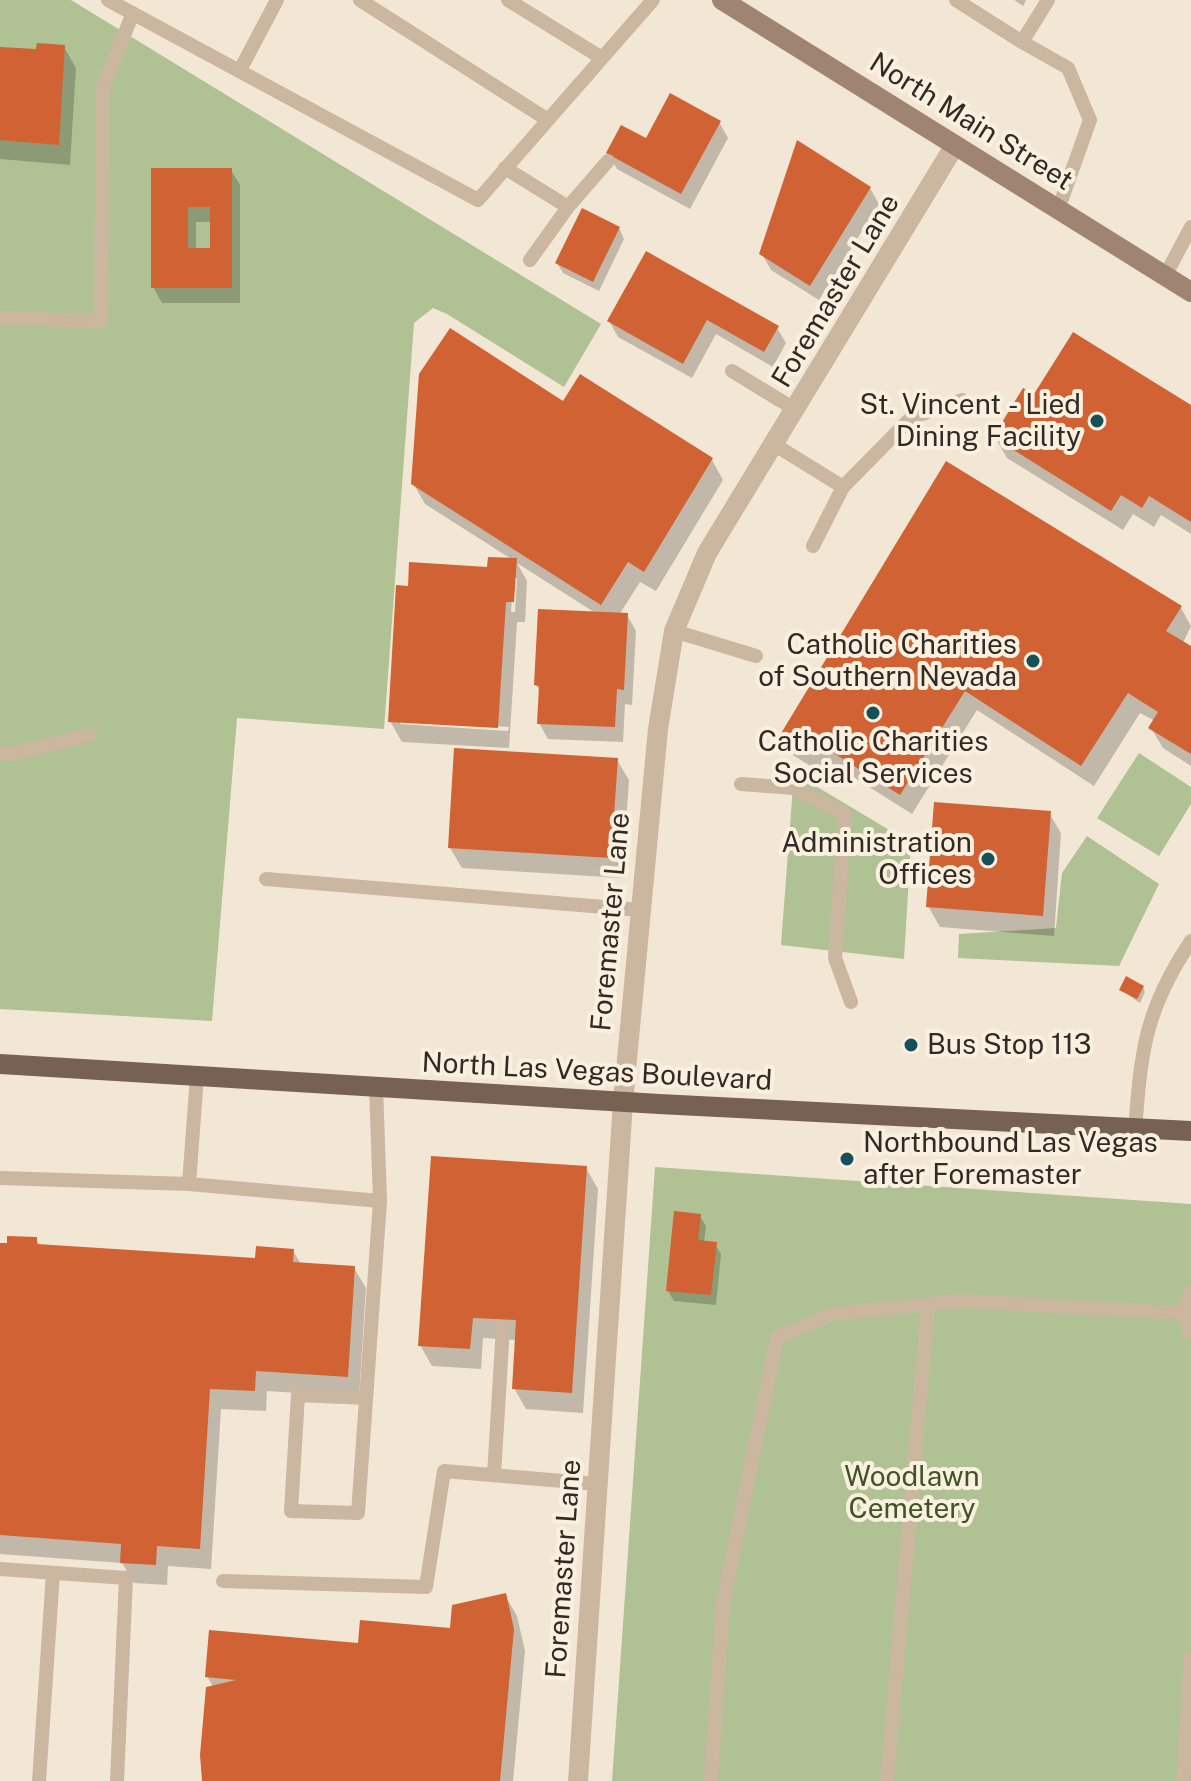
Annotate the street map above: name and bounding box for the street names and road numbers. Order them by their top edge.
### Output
street label: North Main Street [863,46,1079,198]
street label: Foremaster Lane [765,188,907,394]
street label: Foremaster Lane [585,811,637,1033]
street label: North Las Vegas Boulevard [421,1046,773,1098]
street label: Foremaster Lane [540,1458,588,1680]

